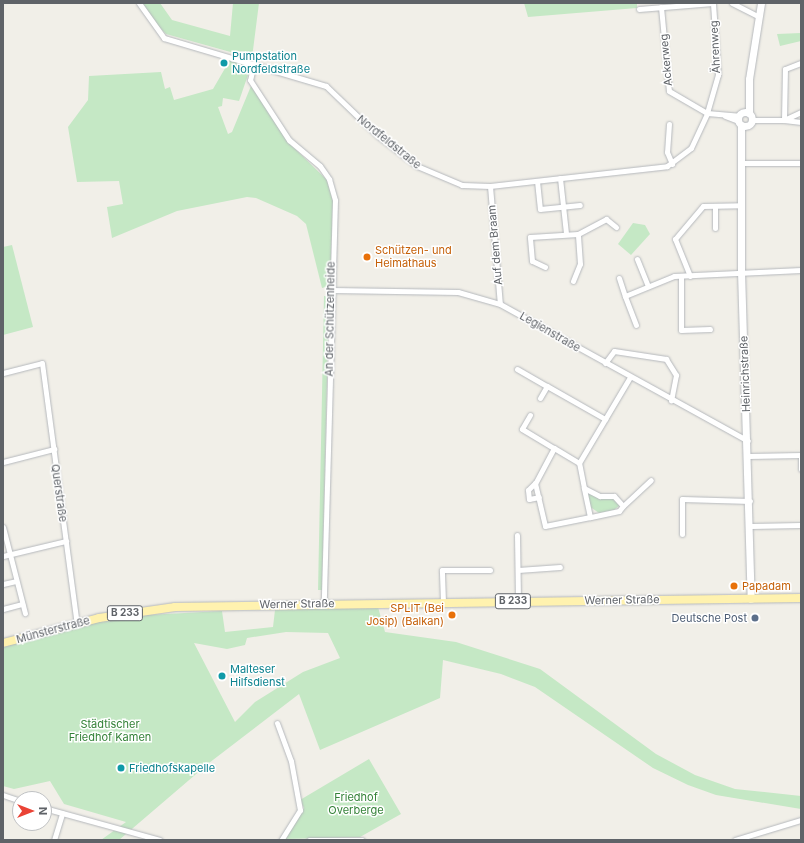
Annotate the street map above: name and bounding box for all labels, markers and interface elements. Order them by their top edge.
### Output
street label: Ährenweg [707,20,723,74]
street label: Ackerweg [657,33,675,87]
place label: Pumpstation Nordfeldstraße [232,50,310,76]
marker: Pumpstation Nordfeldstraße [219,58,229,68]
street label: Nordfeldstraße [355,112,423,172]
street label: Auf dem Braam [485,204,505,286]
place label: Schützen- und Heimathaus [375,244,452,270]
marker: Schützen- und Heimathaus [362,252,372,262]
street label: An der Schützenheide [322,261,338,377]
street label: Legienstraße [517,309,583,355]
street label: Heinrichstraße [737,336,753,412]
street label: Querstraße [48,463,70,523]
place label: Papadam [742,579,791,593]
marker: Papadam [729,581,739,591]
road number: B 233 [494,593,532,609]
street label: Werner Straße [584,593,660,607]
street label: Werner Straße [259,597,335,611]
place label: SPLIT (Bei Josip) (Balkan) [366,602,444,628]
road number: B 233 [106,605,144,621]
marker: SPLIT (Bei Josip) (Balkan) [447,610,457,620]
place label: Deutsche Post [672,611,747,625]
marker: Deutsche Post [750,613,760,623]
street label: Münsterstraße [15,614,91,646]
place label: Malteser Hilfsdienst [230,663,285,689]
marker: Malteser Hilfsdienst [217,671,227,681]
park label: Städtischer Friedhof Kamen [69,718,151,744]
place label: Friedhofskapelle [129,761,215,775]
marker: Friedhofskapelle [116,763,126,773]
north arrow [12,791,52,831]
park label: Friedhof Overberge [328,791,384,817]
text: N [36,807,50,815]

